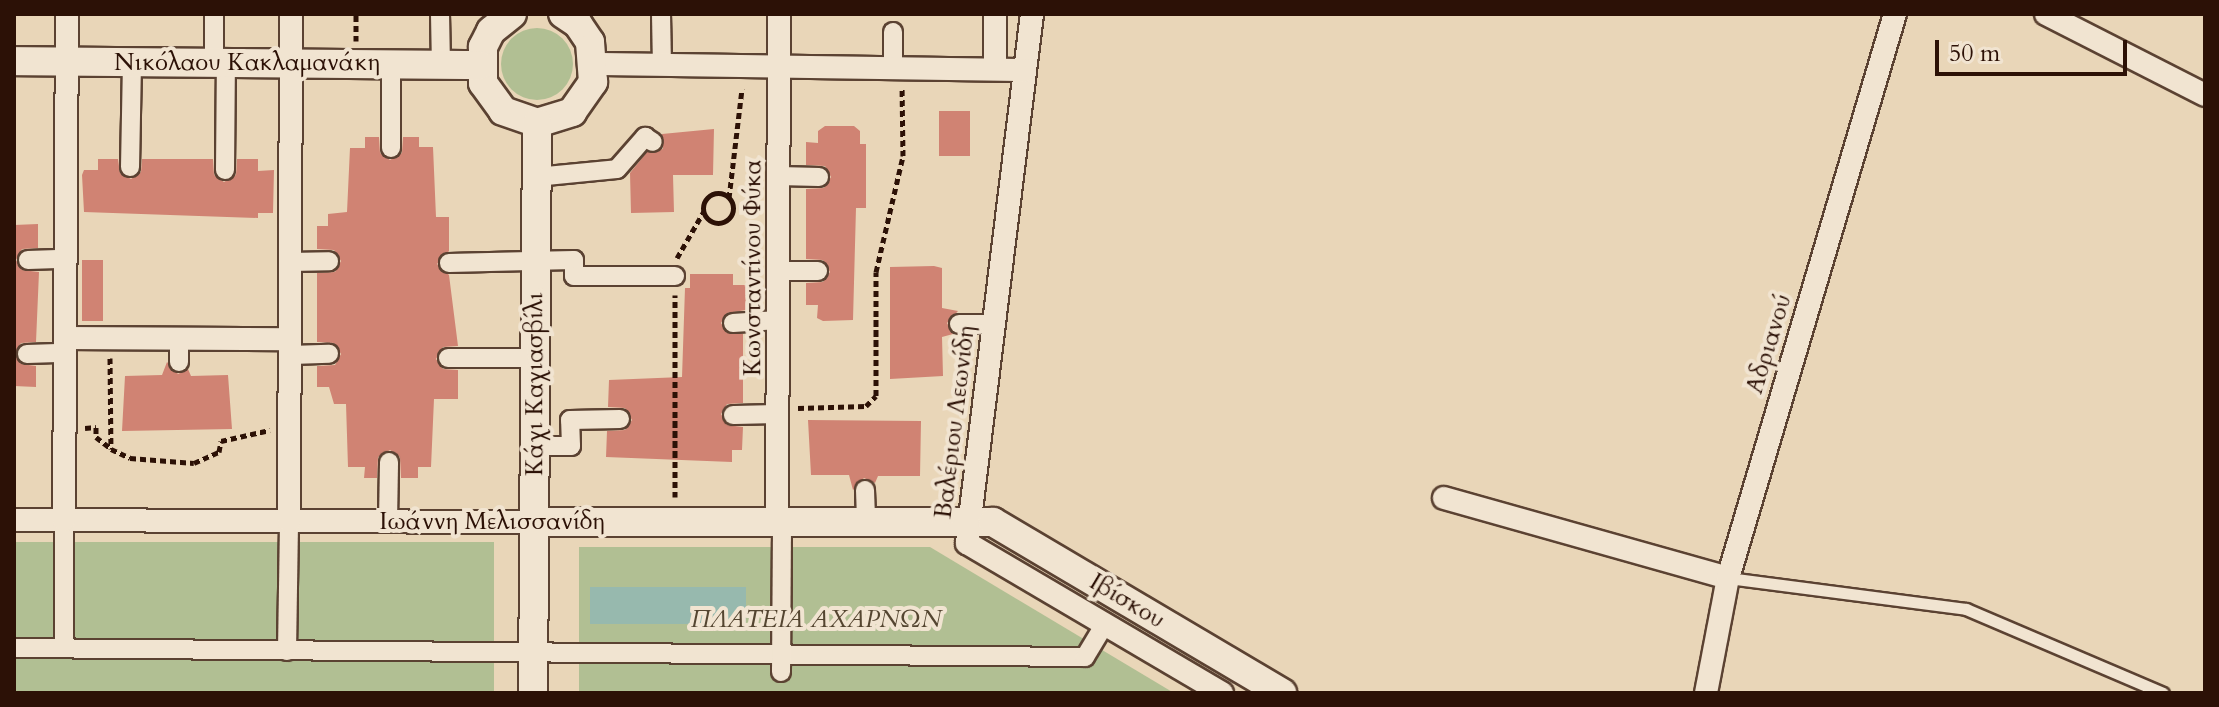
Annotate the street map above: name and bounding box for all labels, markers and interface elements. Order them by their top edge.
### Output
scale bar [1939,24,2131,74]
text: 50 m [1949,37,2000,70]
street label: Νικόλαου Κακλαμανάκη [114,49,380,77]
street label: Κωνσταντίνου Φύκα [739,160,767,376]
street label: Αδριανού [1740,291,1798,397]
street label: Κάχι Καχιασβίλι [521,292,549,476]
street label: Βαλέριου Λεωνίδη [929,324,981,520]
street label: Ιωάννη Μελισσανίδη [379,508,605,536]
street label: Ιβίσκου [1084,567,1170,635]
park label: ΠΛΑΤΕΙΑ ΑΧΑΡΝΩΝ [691,606,941,634]

